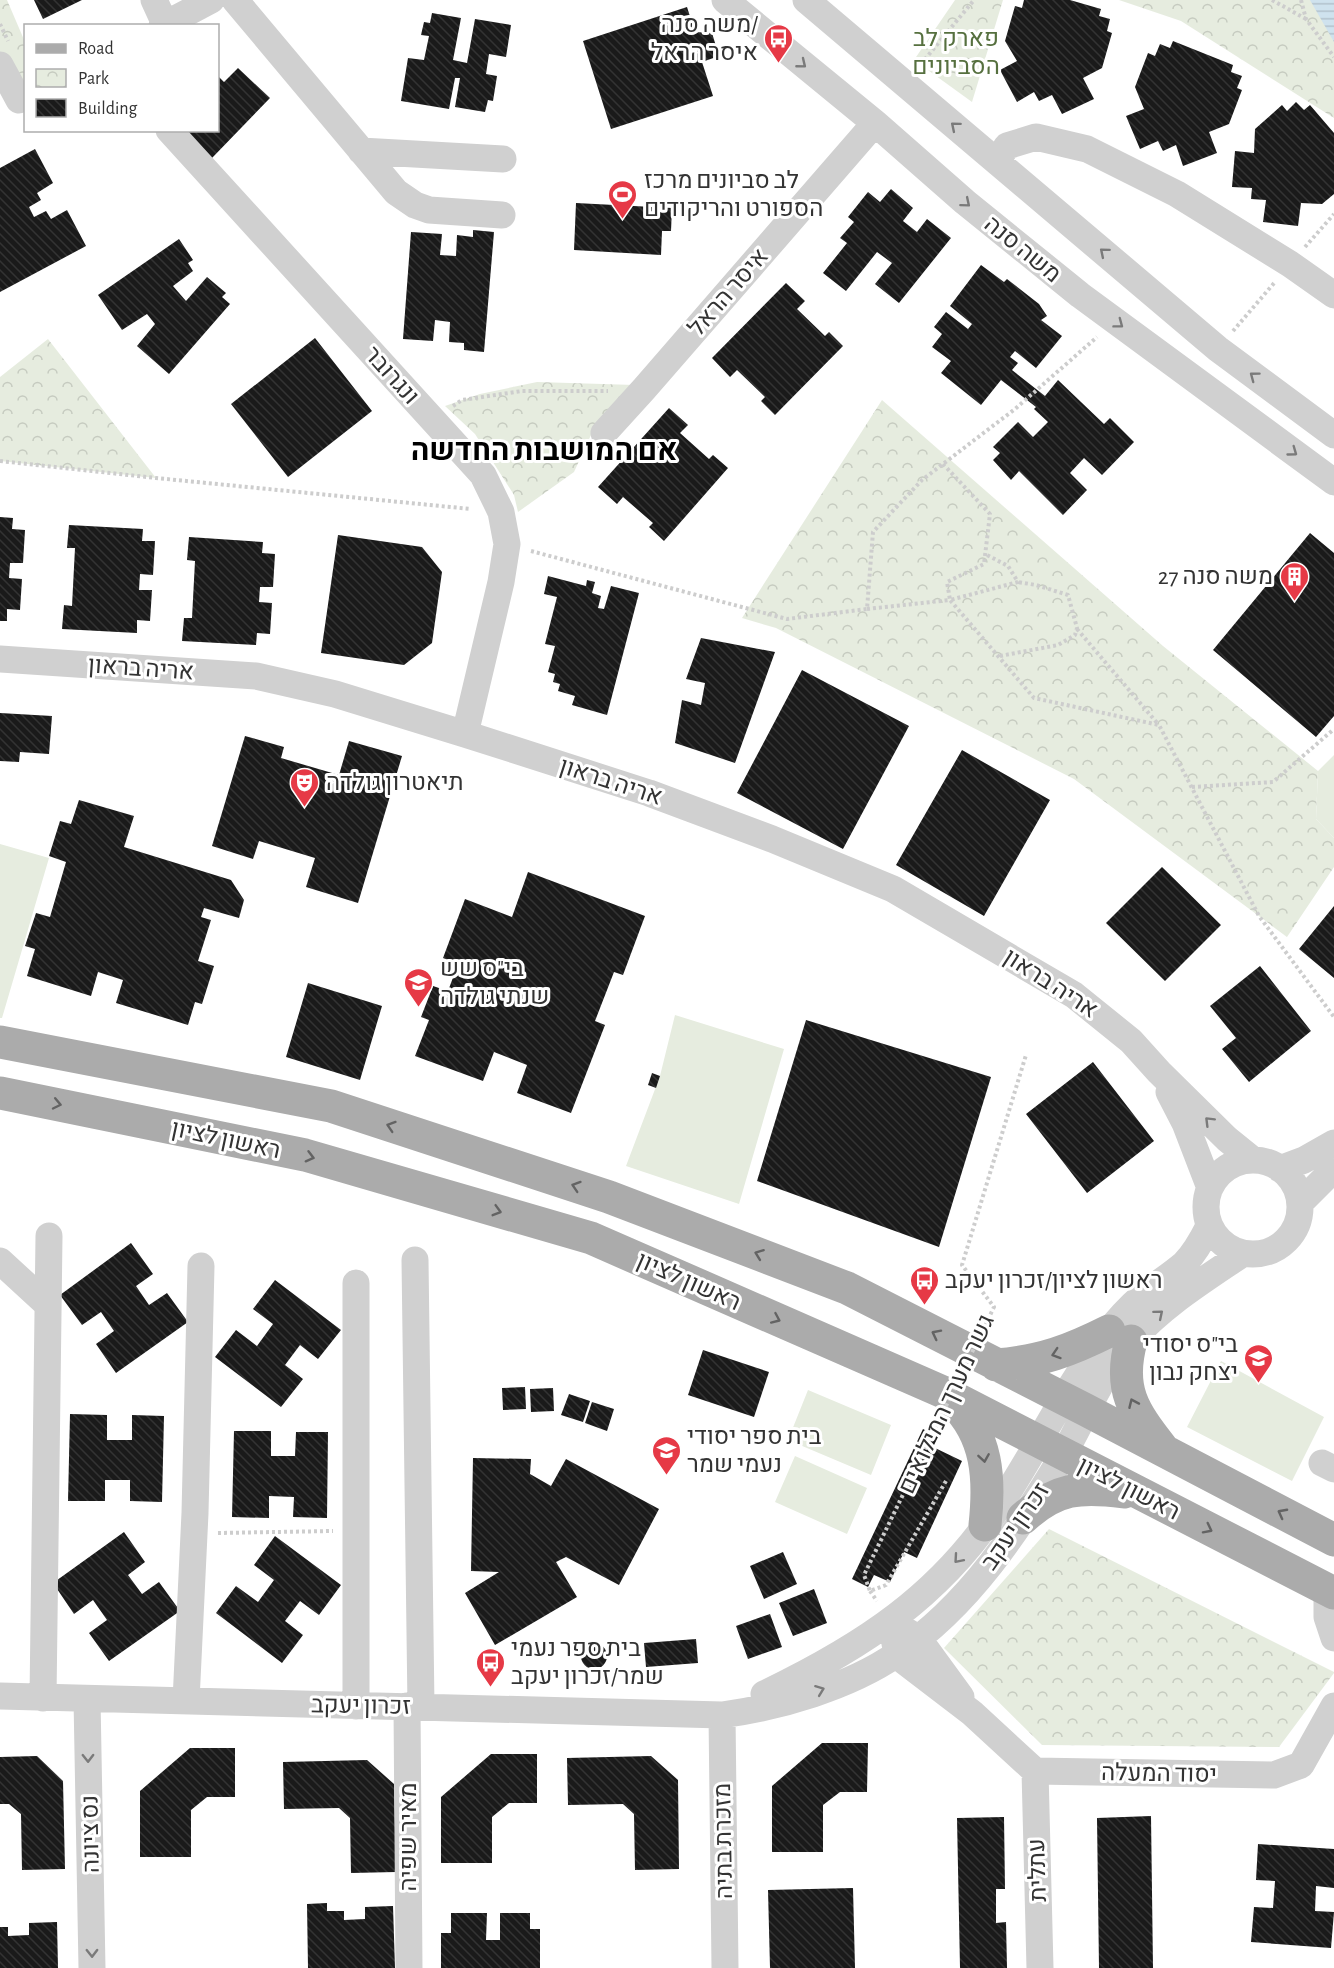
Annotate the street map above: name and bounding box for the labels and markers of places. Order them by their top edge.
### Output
place label: משה סנה/ איסר הראל [651,13,758,65]
bus stop icon: משה סנה/ איסר הראל [763,22,795,64]
place label: לב סביונים מרכז הספורט והריקודים [644,169,823,221]
sports icon: לב סביונים מרכז הספורט והריקודים [607,178,639,220]
building icon: משה סנה 27 [1278,560,1310,602]
place label: משה סנה 27 [1158,565,1273,589]
theatre icon: תיאטרון גולדה [289,766,321,808]
place label: תיאטרון גולדה [326,771,463,795]
place label: בי"ס שש שנתי גולדה [440,957,549,1009]
school or university icon: בי"ס שש שנתי גולדה [403,966,435,1008]
bus stop icon: ראשון לציון/זכרון יעקב [908,1264,940,1306]
place label: ראשון לציון/זכרון יעקב [945,1269,1163,1293]
place label: בי"ס יסודי יצחק נבון [1143,1333,1238,1385]
school or university icon: בי"ס יסודי יצחק נבון [1243,1342,1275,1384]
place label: בית ספר יסודי נעמי שמר [687,1425,822,1477]
school or university icon: בית ספר יסודי נעמי שמר [650,1434,682,1476]
place label: בית ספר נעמי שמר/זכרון יעקב [511,1637,664,1689]
bus stop icon: בית ספר נעמי שמר/זכרון יעקב [474,1646,506,1688]

